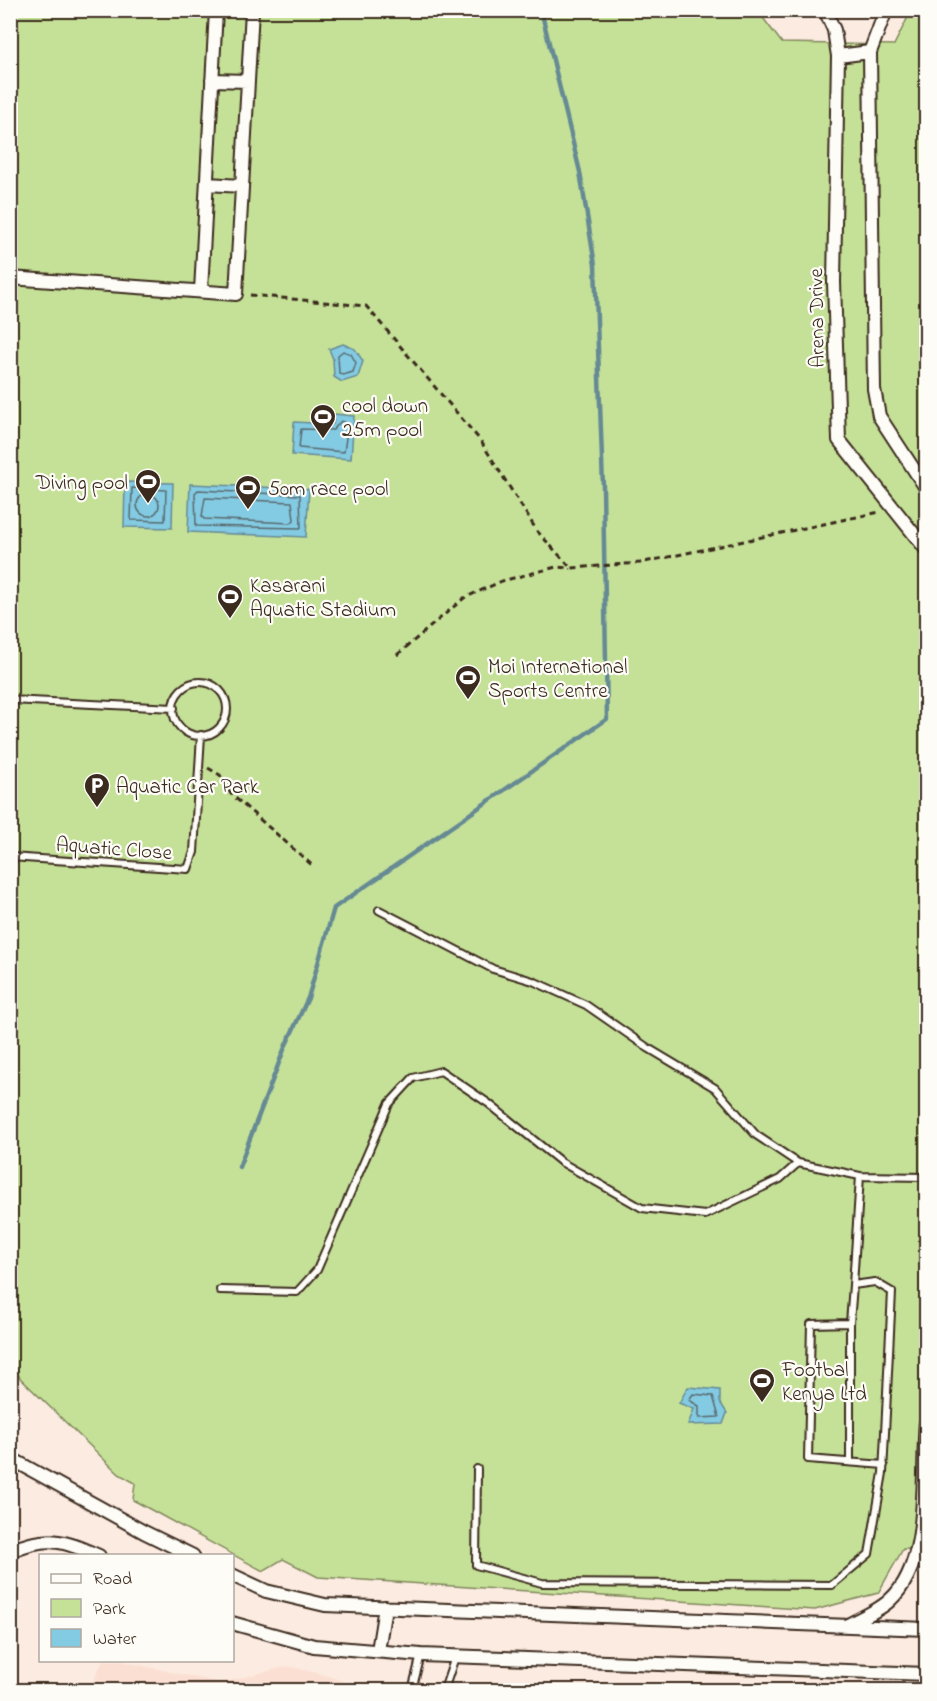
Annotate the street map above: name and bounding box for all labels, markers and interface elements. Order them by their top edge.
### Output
street label: Arena Drive [802,267,834,368]
place label: cool down 25m pool [342,392,428,446]
sports icon: cool down 25m pool [308,402,338,440]
sports icon: Diving pool [133,467,163,505]
place label: Diving pool [35,469,128,501]
sports icon: 50m race pool [233,473,263,511]
place label: 50m race pool [268,475,389,505]
place label: Kasarani Aquatic Stadium [250,572,396,626]
sports icon: Kasarani Aquatic Stadium [215,582,245,620]
place label: Moi International Sports Centre [488,653,628,707]
sports icon: Moi International Sports Centre [453,663,483,701]
parking icon: Aquatic Car Park [82,771,112,809]
place label: Aquatic Car Park [116,773,260,803]
street label: Aquatic Close [55,831,174,869]
place label: Footbal Kenya Ltd [781,1356,867,1412]
sports icon: Footbal Kenya Ltd [747,1366,777,1404]
legend [39,1554,234,1662]
text: Road [93,1567,132,1593]
text: Park [93,1597,126,1623]
text: Water [93,1627,137,1653]

